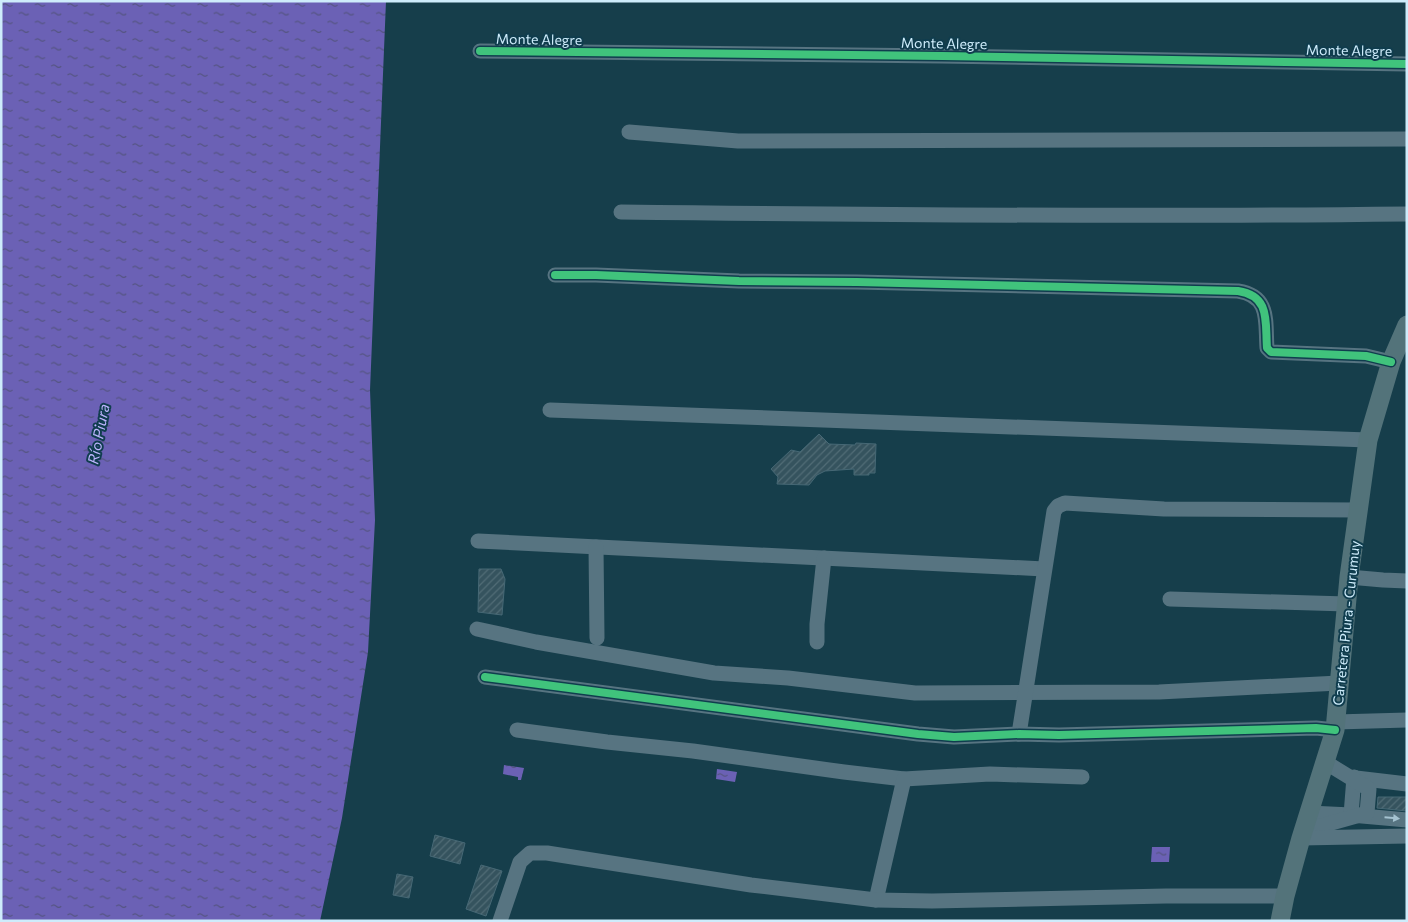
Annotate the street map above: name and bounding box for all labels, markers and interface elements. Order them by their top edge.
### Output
street label: Monte Alegre [496,30,582,48]
street label: Monte Alegre [901,34,987,52]
street label: Monte Alegre [1306,41,1392,59]
water label: Río Piura [83,402,113,466]
street label: Carretera Piura - Curumuy [1329,540,1363,706]
one-way arrow [1385,815,1401,823]

